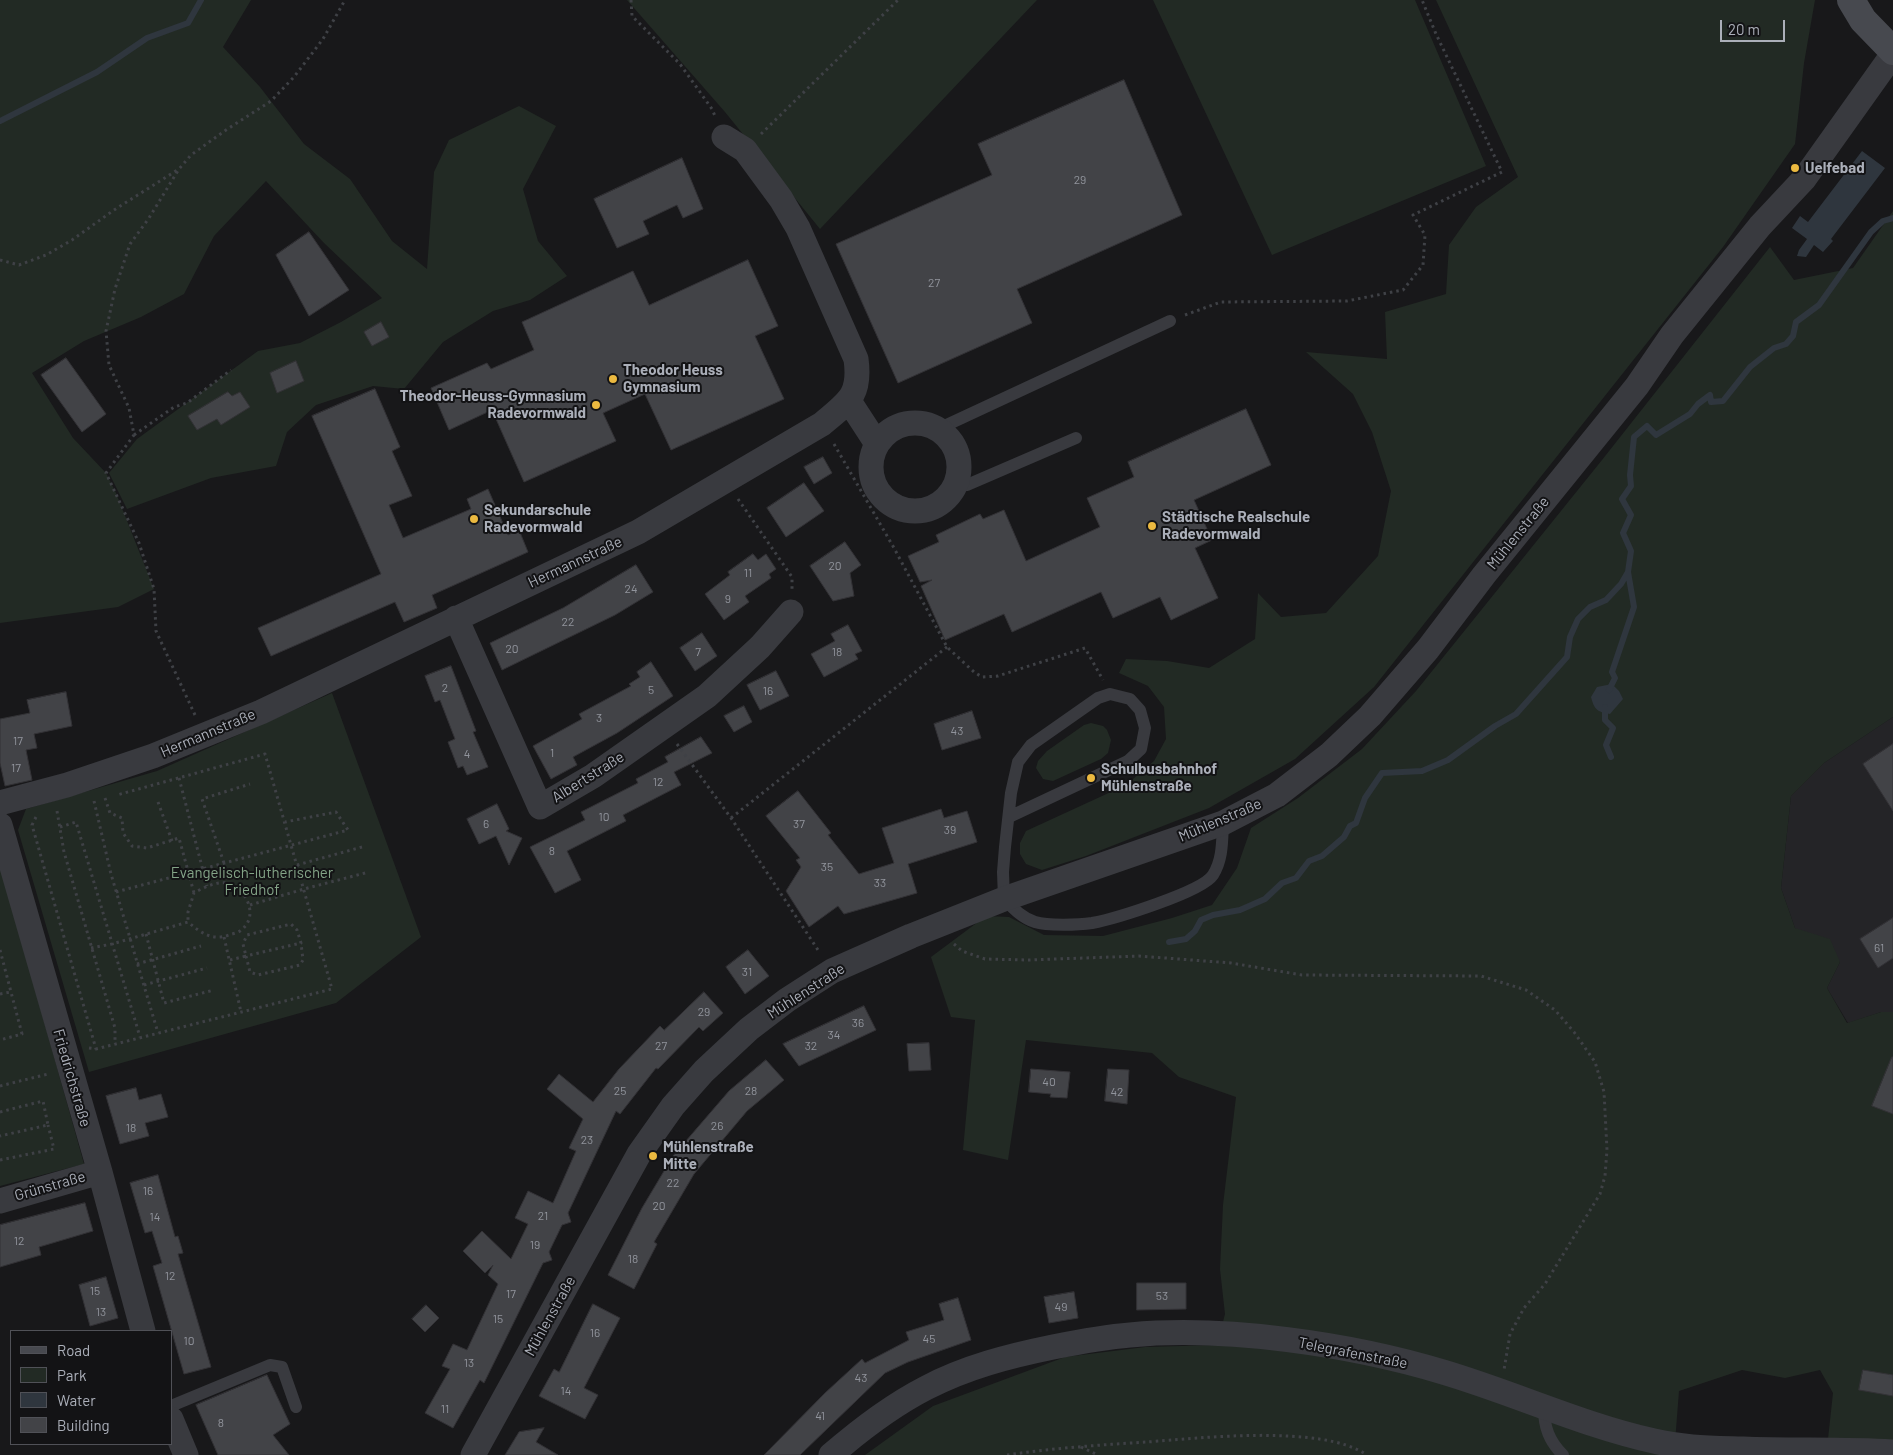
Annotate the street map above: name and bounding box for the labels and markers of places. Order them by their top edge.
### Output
place label: Uelfebad [1805,159,1865,177]
marker: Uelfebad [1789,162,1801,174]
place label: Theodor Heuss Gymnasium [623,361,723,396]
marker: Theodor Heuss Gymnasium [607,373,619,385]
place label: Theodor-Heuss-Gymnasium Radevormwald [400,387,586,422]
marker: Theodor-Heuss-Gymnasium Radevormwald [590,399,602,411]
place label: Sekundarschule Radevormwald [484,501,591,536]
place label: Städtische Realschule Radevormwald [1162,508,1310,543]
marker: Sekundarschule Radevormwald [468,513,480,525]
marker: Städtische Realschule Radevormwald [1146,520,1158,532]
place label: Schulbusbahnhof Mühlenstraße [1101,760,1217,795]
marker: Schulbusbahnhof Mühlenstraße [1085,772,1097,784]
place label: Mühlenstraße Mitte [663,1138,754,1173]
marker: Mühlenstraße Mitte [647,1150,659,1162]

